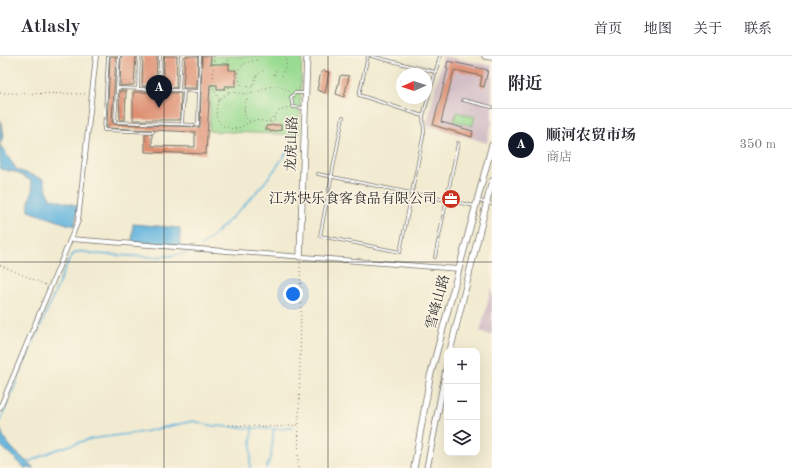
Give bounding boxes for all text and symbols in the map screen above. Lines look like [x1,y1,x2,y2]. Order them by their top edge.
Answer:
text: Atlasly [20,18,81,37]
text: 首页 [594,22,622,36]
text: 地图 [644,22,672,36]
text: 关于 [694,22,722,36]
text: 联系 [744,22,772,36]
north arrow [396,68,432,104]
pin: A [146,75,172,108]
text: 附近 [508,76,542,93]
street label: 龙虎山路 [283,116,300,172]
text: 顺河农贸市场 [546,129,636,144]
text: A [516,138,526,151]
text: 350 m [739,138,776,151]
text: 商店 [546,151,572,164]
office icon: 江苏快乐食客食品有限公司 [440,188,462,210]
place label: 江苏快乐食客食品有限公司 [269,191,437,206]
street label: 雪峰山路 [423,273,452,331]
your location [283,284,303,304]
map controls [444,348,480,456]
button: + [444,348,480,384]
button: − [444,384,480,420]
button: layers [444,420,480,456]

